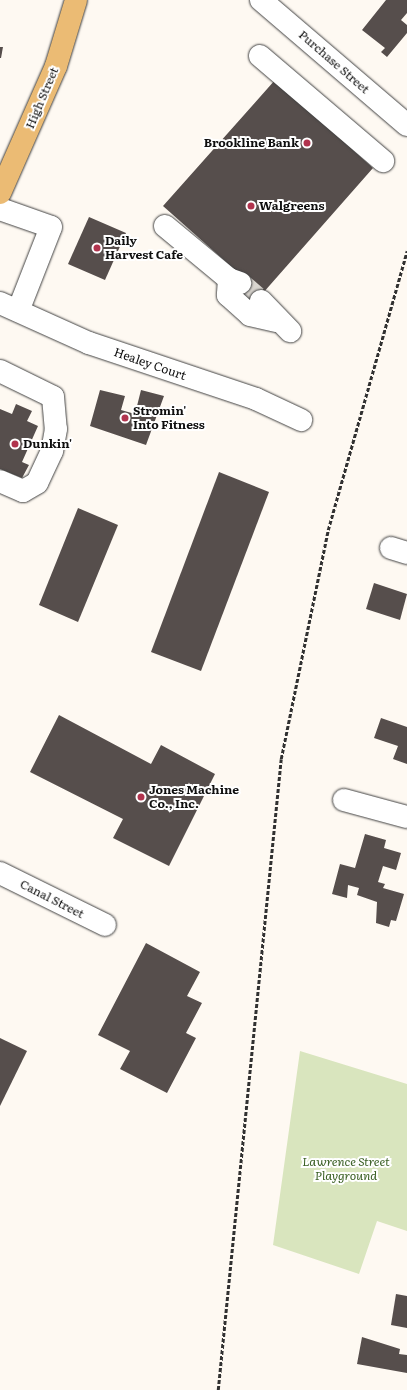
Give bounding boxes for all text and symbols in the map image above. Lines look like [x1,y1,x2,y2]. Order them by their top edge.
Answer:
street label: Purchase Street [296,27,372,97]
street label: High Street [23,65,61,131]
place label: Brookline Bank [204,136,299,150]
marker: Brookline Bank [302,138,312,148]
place label: Walgreens [259,199,324,213]
marker: Walgreens [246,201,256,211]
place label: Daily Harvest Cafe [105,234,183,262]
marker: Daily Harvest Cafe [92,243,102,253]
street label: Healey Court [112,345,188,383]
place label: Stromin' Into Fitness [133,404,205,432]
marker: Stromin' Into Fitness [120,413,130,423]
place label: Dunkin' [23,437,72,451]
marker: Dunkin' [10,439,20,449]
place label: Jones Machine Co., Inc. [149,783,239,811]
marker: Jones Machine Co., Inc. [136,792,146,802]
street label: Canal Street [18,877,86,921]
park label: Lawrence Street Playground [302,1155,390,1183]

